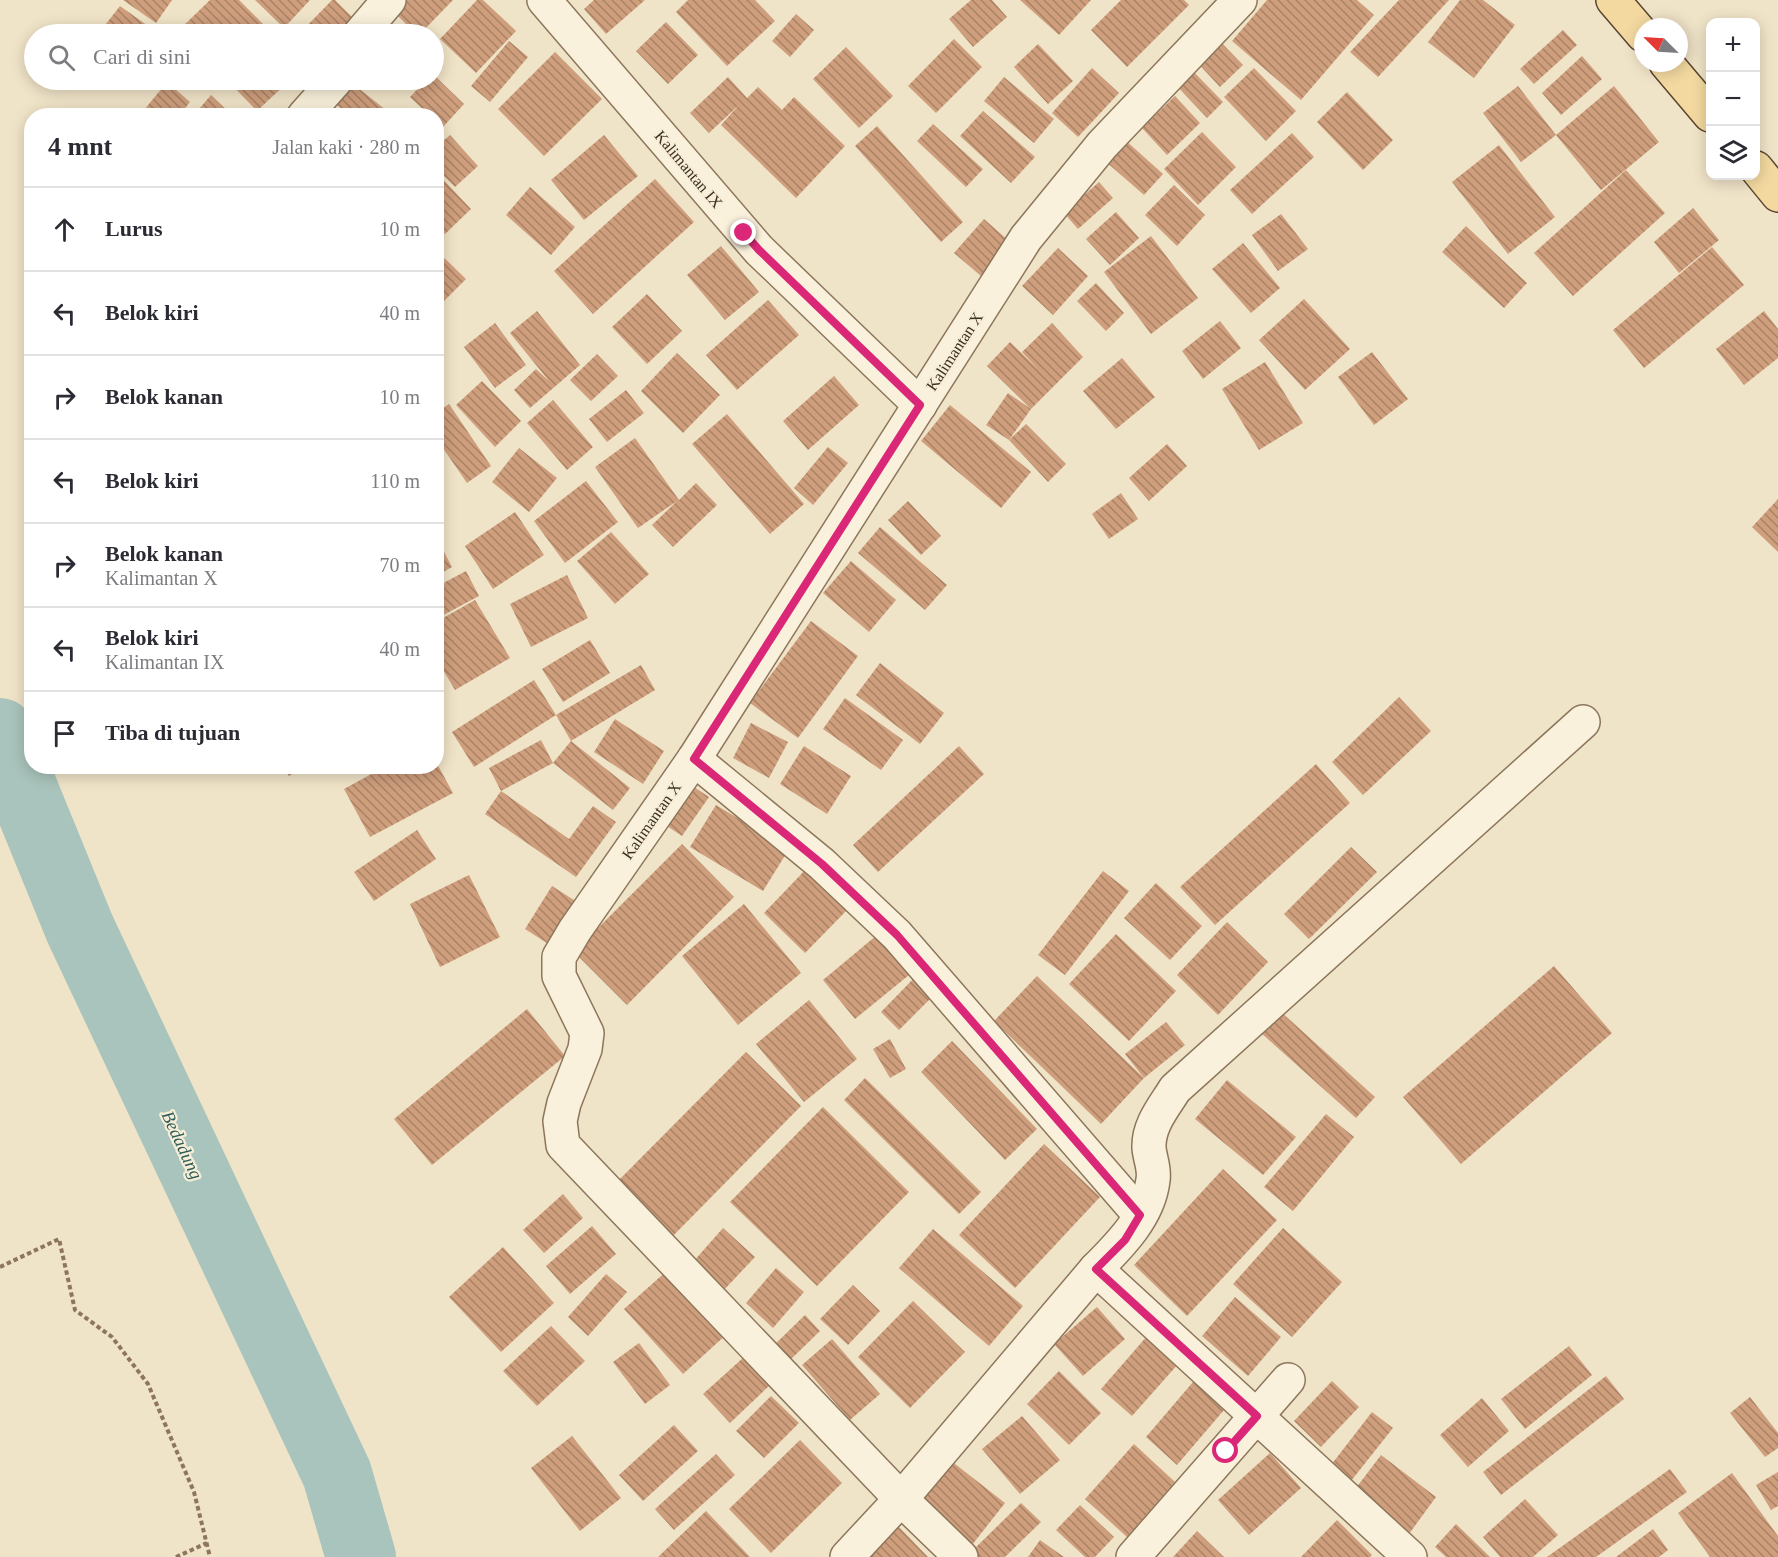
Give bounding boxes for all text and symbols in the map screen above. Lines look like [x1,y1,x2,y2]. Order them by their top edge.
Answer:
north arrow [1634,18,1688,72]
map controls [1706,18,1760,180]
button: + [1706,18,1760,72]
search box [24,24,444,90]
icon: search [45,41,78,74]
text: Cari di sini [93,44,191,69]
button: − [1706,72,1760,126]
button: layers [1706,126,1760,180]
street label: Kalimantan IX [651,127,726,212]
text: 4 mnt [48,132,112,161]
text: Jalan kaki · 280 m [272,136,420,158]
icon: ahead [48,213,81,246]
text: Lurus [105,216,162,241]
text: 10 m [379,218,420,240]
route end [730,219,756,245]
icon: left [48,297,81,330]
text: Belok kiri [105,300,199,325]
text: 40 m [379,302,420,324]
street label: Kalimantan X [923,308,986,394]
icon: right [48,381,81,414]
text: Belok kanan [105,384,223,409]
text: 10 m [379,386,420,408]
icon: left [48,465,81,498]
text: Belok kiri [105,468,199,493]
text: 110 m [370,470,420,492]
text: Belok kanan [105,541,223,566]
icon: right [48,549,81,582]
text: 70 m [379,554,420,576]
text: Kalimantan X [105,567,218,589]
text: Belok kiri [105,625,199,650]
icon: left [48,633,81,666]
text: 40 m [379,638,420,660]
text: Kalimantan IX [105,651,224,673]
icon: arrive [48,717,81,750]
text: Tiba di tujuan [105,720,240,745]
street label: Kalimantan X [619,778,684,862]
water label: Bedadung [158,1108,206,1182]
route start [1212,1437,1238,1463]

